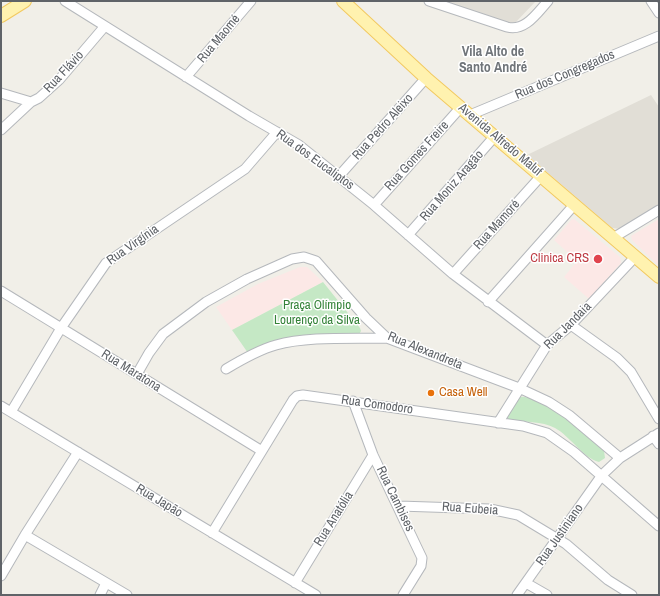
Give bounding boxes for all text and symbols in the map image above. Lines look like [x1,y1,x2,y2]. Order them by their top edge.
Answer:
street label: Rua Maomé [194,12,244,66]
district label: Vila Alto de Santo André [459,44,527,76]
street label: Rua dos Congregados [513,47,617,103]
street label: Rua Flávio [41,48,87,96]
street label: Rua Pedro Aleixo [349,91,417,163]
street label: Avenida Alfredo Maluf [455,100,545,180]
street label: Rua Gomes Freire [382,118,452,194]
street label: Rua dos Eucaliptos [273,127,357,193]
street label: Rua Moniz Aragão [417,147,487,225]
street label: Rua Mamoré [471,197,523,253]
street label: Rua Virgínia [104,221,162,269]
place label: Clinica CRS [530,251,589,267]
marker: Clinica CRS [592,253,604,265]
park label: Praça Olímpio Lourenço da Silva [274,298,360,329]
street label: Rua Jandaia [541,299,595,353]
street label: Rua Alexandreta [385,329,465,373]
street label: Rua Maratona [98,346,164,396]
place label: Casa Well [439,385,487,401]
marker: Casa Well [426,388,436,398]
street label: Rua Comodoro [340,392,414,418]
street label: Rua Cambises [373,464,417,534]
street label: Rua Japão [133,481,185,521]
street label: Rua Anatólia [311,489,357,549]
street label: Rua Eubeia [441,499,499,519]
street label: Rua Justiniano [533,501,587,569]

